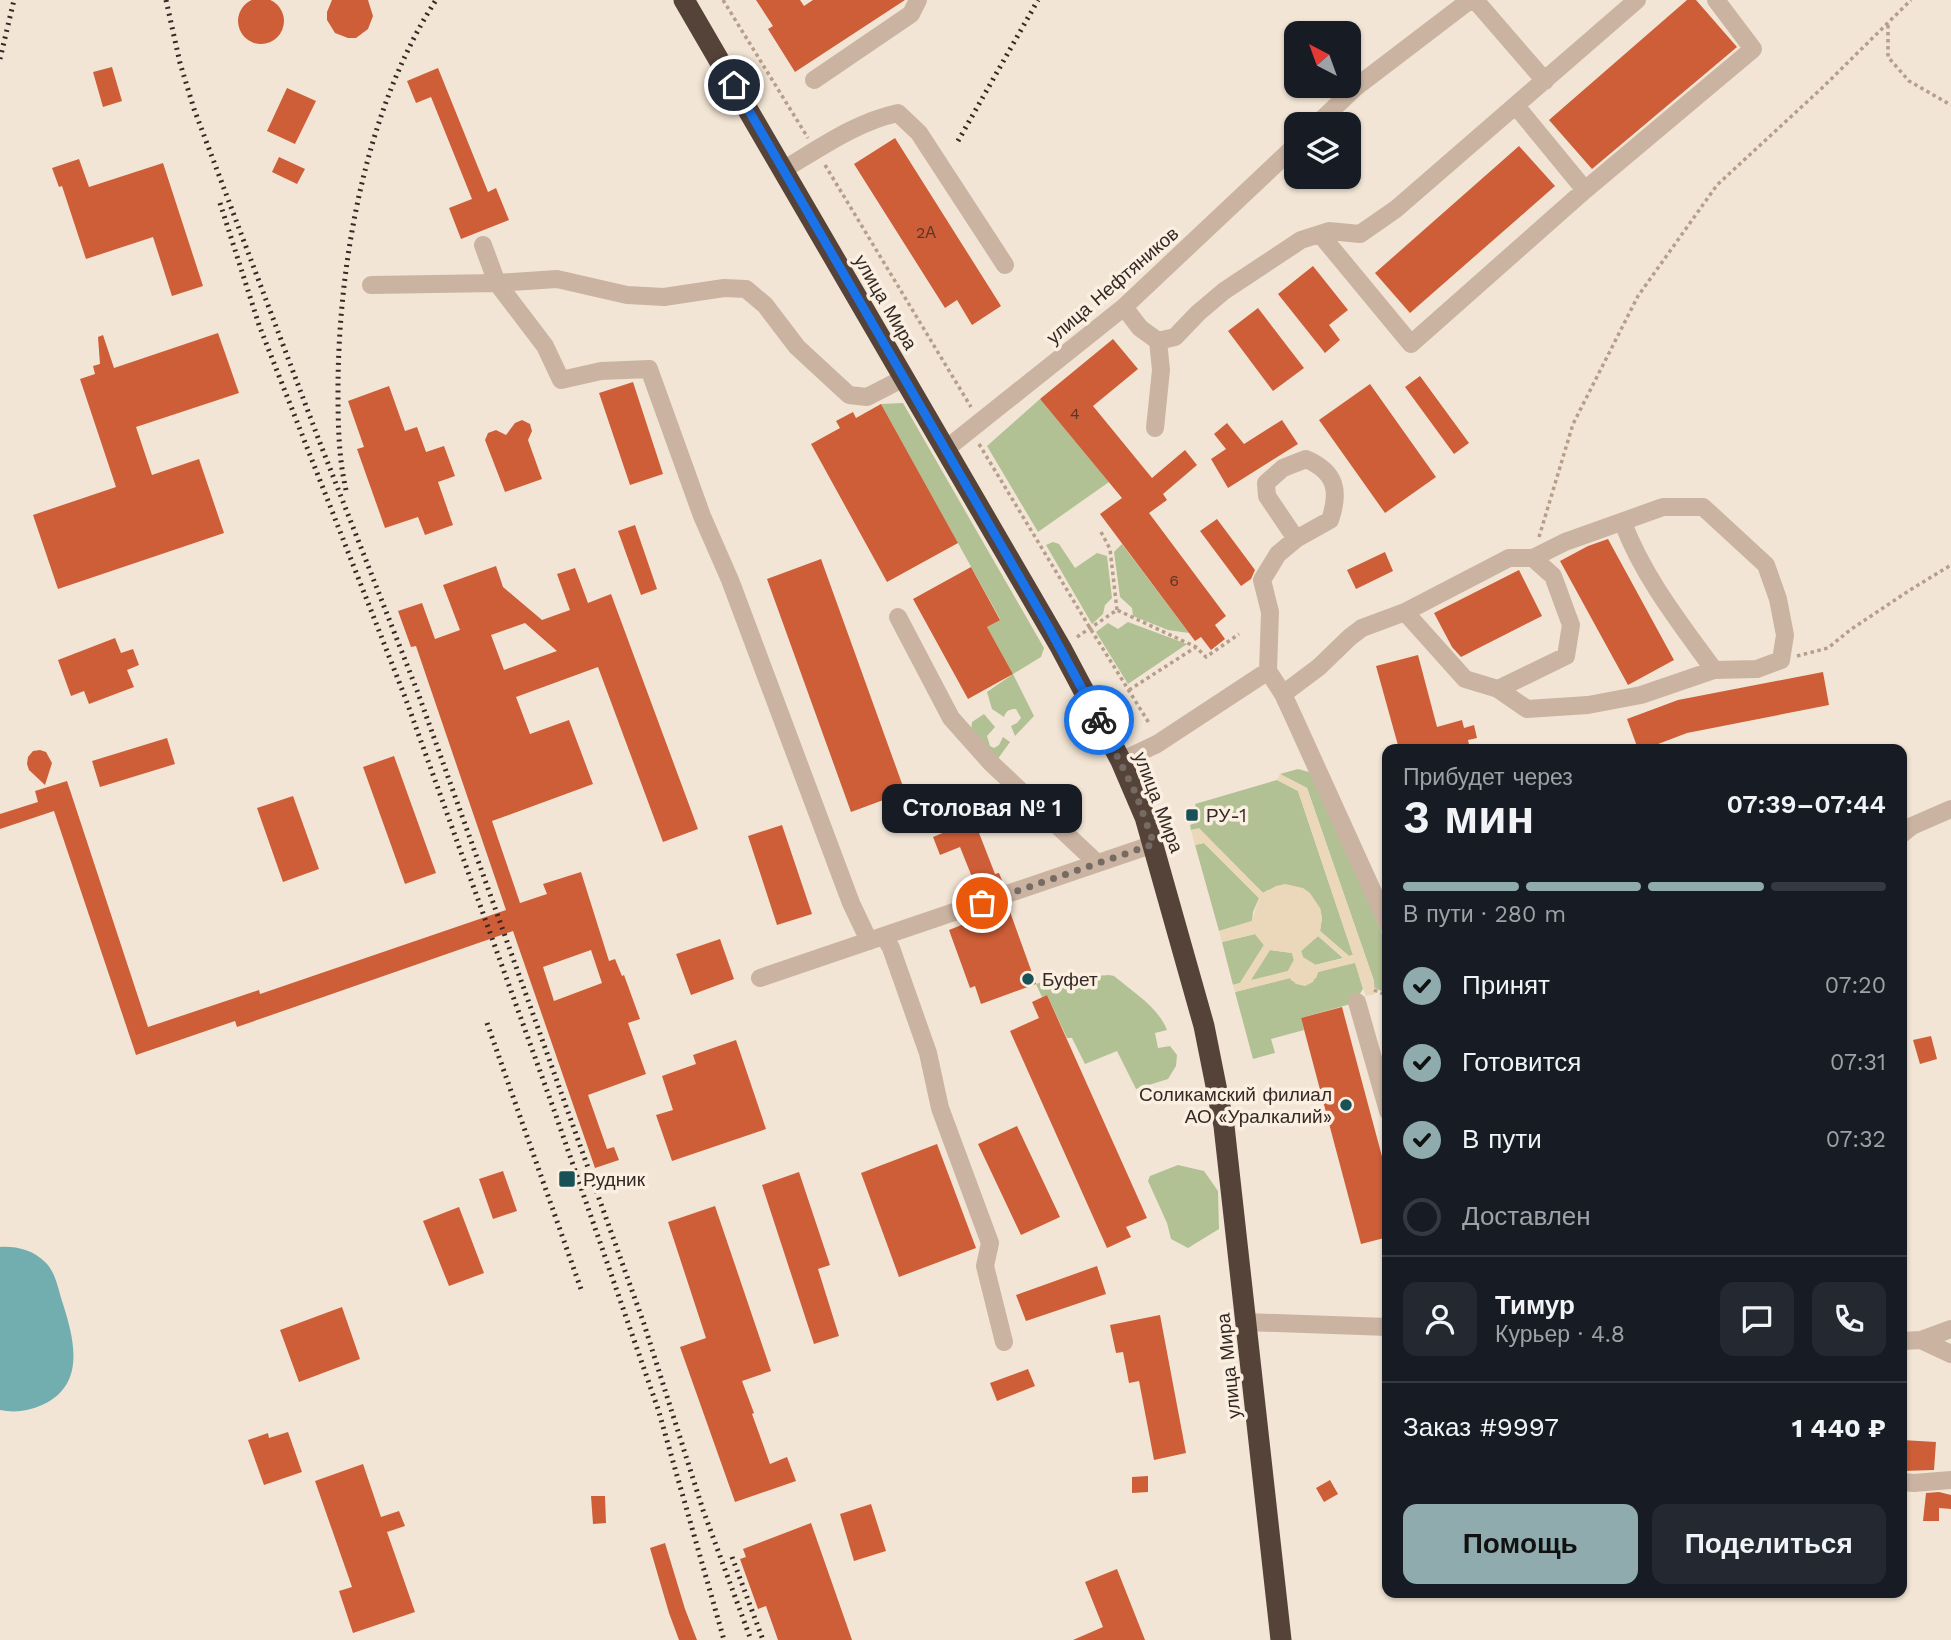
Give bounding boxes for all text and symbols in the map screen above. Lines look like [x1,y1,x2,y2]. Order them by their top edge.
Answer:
north arrow [1284,21,1362,98]
map controls [1284,21,1361,189]
pin [704,55,764,115]
icon: home [715,66,753,104]
button: layers [1284,112,1361,189]
street label: улица Нефтяников [1042,222,1183,349]
house number: 2А [916,223,936,242]
street label: улица Мира [849,250,922,354]
house number: 4 [1070,404,1080,423]
house number: 6 [1169,571,1179,590]
courier [1064,685,1134,755]
icon: bike [1080,701,1118,739]
street label: улица Мира [1129,748,1188,856]
text: Прибудет через [1403,764,1573,791]
callout: Столовая № 1 [882,784,1082,833]
text: 07:39–07:44 [1726,789,1886,819]
text: 3 мин [1403,790,1534,844]
text: Столовая № 1 [903,795,1062,822]
place label: РУ-1 [1206,804,1247,827]
marker: РУ-1 [1184,807,1200,823]
pin [952,873,1012,933]
icon: bag [963,884,1001,922]
text: В пути · 280 m [1403,901,1566,928]
icon: check [1403,967,1441,1005]
place label: Буфет [1042,968,1098,991]
text: Принят [1462,970,1550,1000]
marker: Буфет [1020,971,1036,987]
text: 07:20 [1825,972,1886,999]
icon: check [1403,1044,1441,1082]
text: Готовится [1462,1047,1581,1077]
text: 07:31 [1830,1049,1886,1076]
place label: Соликамский филиал АО «Уралкалий» [1139,1083,1332,1128]
marker: Соликамский филиал АО «Уралкалий» [1338,1097,1354,1113]
icon: check [1403,1121,1441,1159]
text: В пути [1462,1124,1542,1154]
text: 07:32 [1826,1126,1886,1153]
place label: Рудник [583,1168,646,1191]
marker: Рудник [557,1169,577,1189]
text: Доставлен [1462,1201,1591,1231]
button: person [1403,1282,1477,1356]
button: chat [1720,1282,1794,1356]
button: phone [1812,1282,1886,1356]
text: Тимур [1495,1290,1575,1320]
street label: улица Мира [1211,1311,1245,1420]
text: Курьер · 4.8 [1495,1321,1625,1348]
text: Заказ #9997 [1403,1412,1559,1442]
text: 1 440 ₽ [1792,1413,1886,1443]
button: Помощь [1403,1504,1638,1584]
button: Поделиться [1652,1504,1886,1584]

